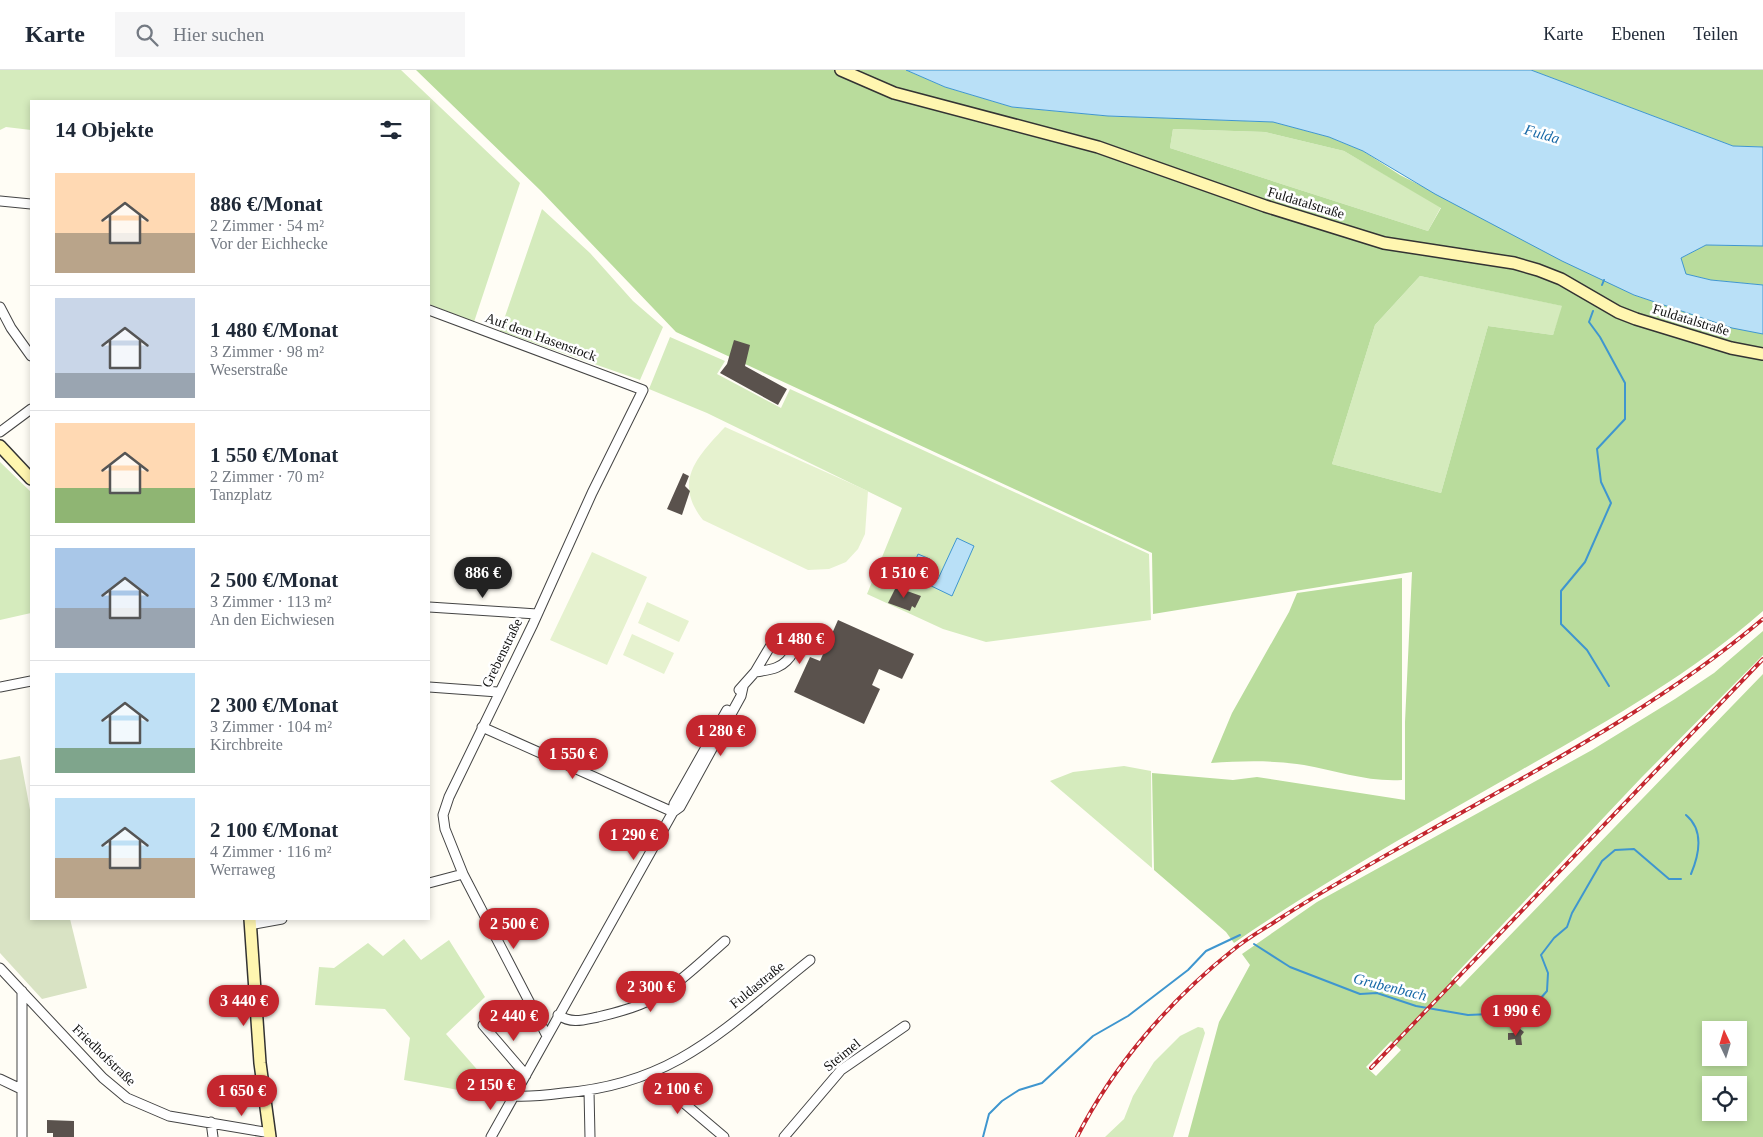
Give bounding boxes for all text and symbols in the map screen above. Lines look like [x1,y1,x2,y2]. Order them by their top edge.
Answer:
search box [115,12,465,57]
text: Karte [25,21,85,47]
icon: search [133,21,161,49]
text: Hier suchen [173,24,264,45]
text: Karte [1543,24,1583,44]
text: Ebenen [1611,24,1665,44]
text: Teilen [1693,24,1738,44]
icon: filters [377,116,405,144]
text: 14 Objekte [55,118,154,142]
water label: Fulda [1522,121,1561,147]
street label: Fuldatalstraße [1266,184,1346,222]
text: 886 €/Monat [210,192,323,216]
icon: home [95,193,155,253]
text: 2 Zimmer · 54 m² [210,217,324,234]
text: Vor der Eichhecke [210,235,328,252]
street label: Fuldatalstraße [1651,301,1731,339]
street label: Auf dem Hasenstock [483,310,599,364]
icon: home [95,318,155,378]
text: 1 480 €/Monat [210,318,338,342]
text: 3 Zimmer · 98 m² [210,343,324,360]
text: Weserstraße [210,361,288,378]
icon: home [95,443,155,503]
text: 1 550 €/Monat [210,443,338,467]
text: 2 Zimmer · 70 m² [210,468,324,485]
text: Tanzplatz [210,486,272,503]
pin: 886 € [448,556,518,599]
pin: 1 510 € [858,556,950,599]
text: 886 € [465,564,501,581]
text: 1 510 € [880,564,928,581]
icon: home [95,568,155,628]
text: 2 500 €/Monat [210,568,338,592]
text: 3 Zimmer · 113 m² [210,593,332,610]
text: An den Eichwiesen [210,611,334,628]
street label: Grebenstraße [479,616,525,690]
pin: 1 480 € [754,622,846,665]
text: 1 480 € [776,630,824,647]
icon: home [95,693,155,753]
text: 2 300 €/Monat [210,693,338,717]
pin: 1 280 € [675,714,767,757]
text: 3 Zimmer · 104 m² [210,718,332,735]
text: 1 280 € [697,722,745,739]
text: Kirchbreite [210,736,283,753]
pin: 1 550 € [527,738,619,780]
text: 1 550 € [549,745,597,762]
icon: home [95,818,155,878]
text: 2 100 €/Monat [210,818,338,842]
pin: 1 290 € [588,818,680,861]
text: 1 290 € [610,826,658,843]
text: 4 Zimmer · 116 m² [210,843,332,860]
text: Werraweg [210,861,275,878]
pin: 2 500 € [468,908,560,950]
text: 2 500 € [490,915,538,932]
street label: Fuldastraße [727,959,787,1011]
pin: 2 300 € [605,970,697,1013]
water label: Grubenbach [1352,970,1428,1004]
text: 2 300 € [627,978,675,995]
pin: 3 440 € [198,984,290,1027]
text: 3 440 € [220,992,268,1009]
pin: 1 990 € [1470,994,1562,1037]
pin: 2 440 € [468,1000,560,1042]
text: 1 990 € [1492,1002,1540,1019]
text: 2 440 € [490,1007,538,1024]
street label: Friedhofstraße [69,1021,139,1089]
north arrow [1702,1021,1748,1066]
map controls [1702,1021,1747,1121]
street label: Steimel [821,1036,863,1074]
pin: 2 150 € [445,1068,537,1111]
pin: 2 100 € [632,1072,724,1115]
pin: 1 650 € [196,1074,288,1117]
text: 2 150 € [467,1076,515,1093]
button: locate [1702,1076,1747,1121]
text: 2 100 € [654,1080,702,1097]
text: 1 650 € [218,1082,266,1099]

